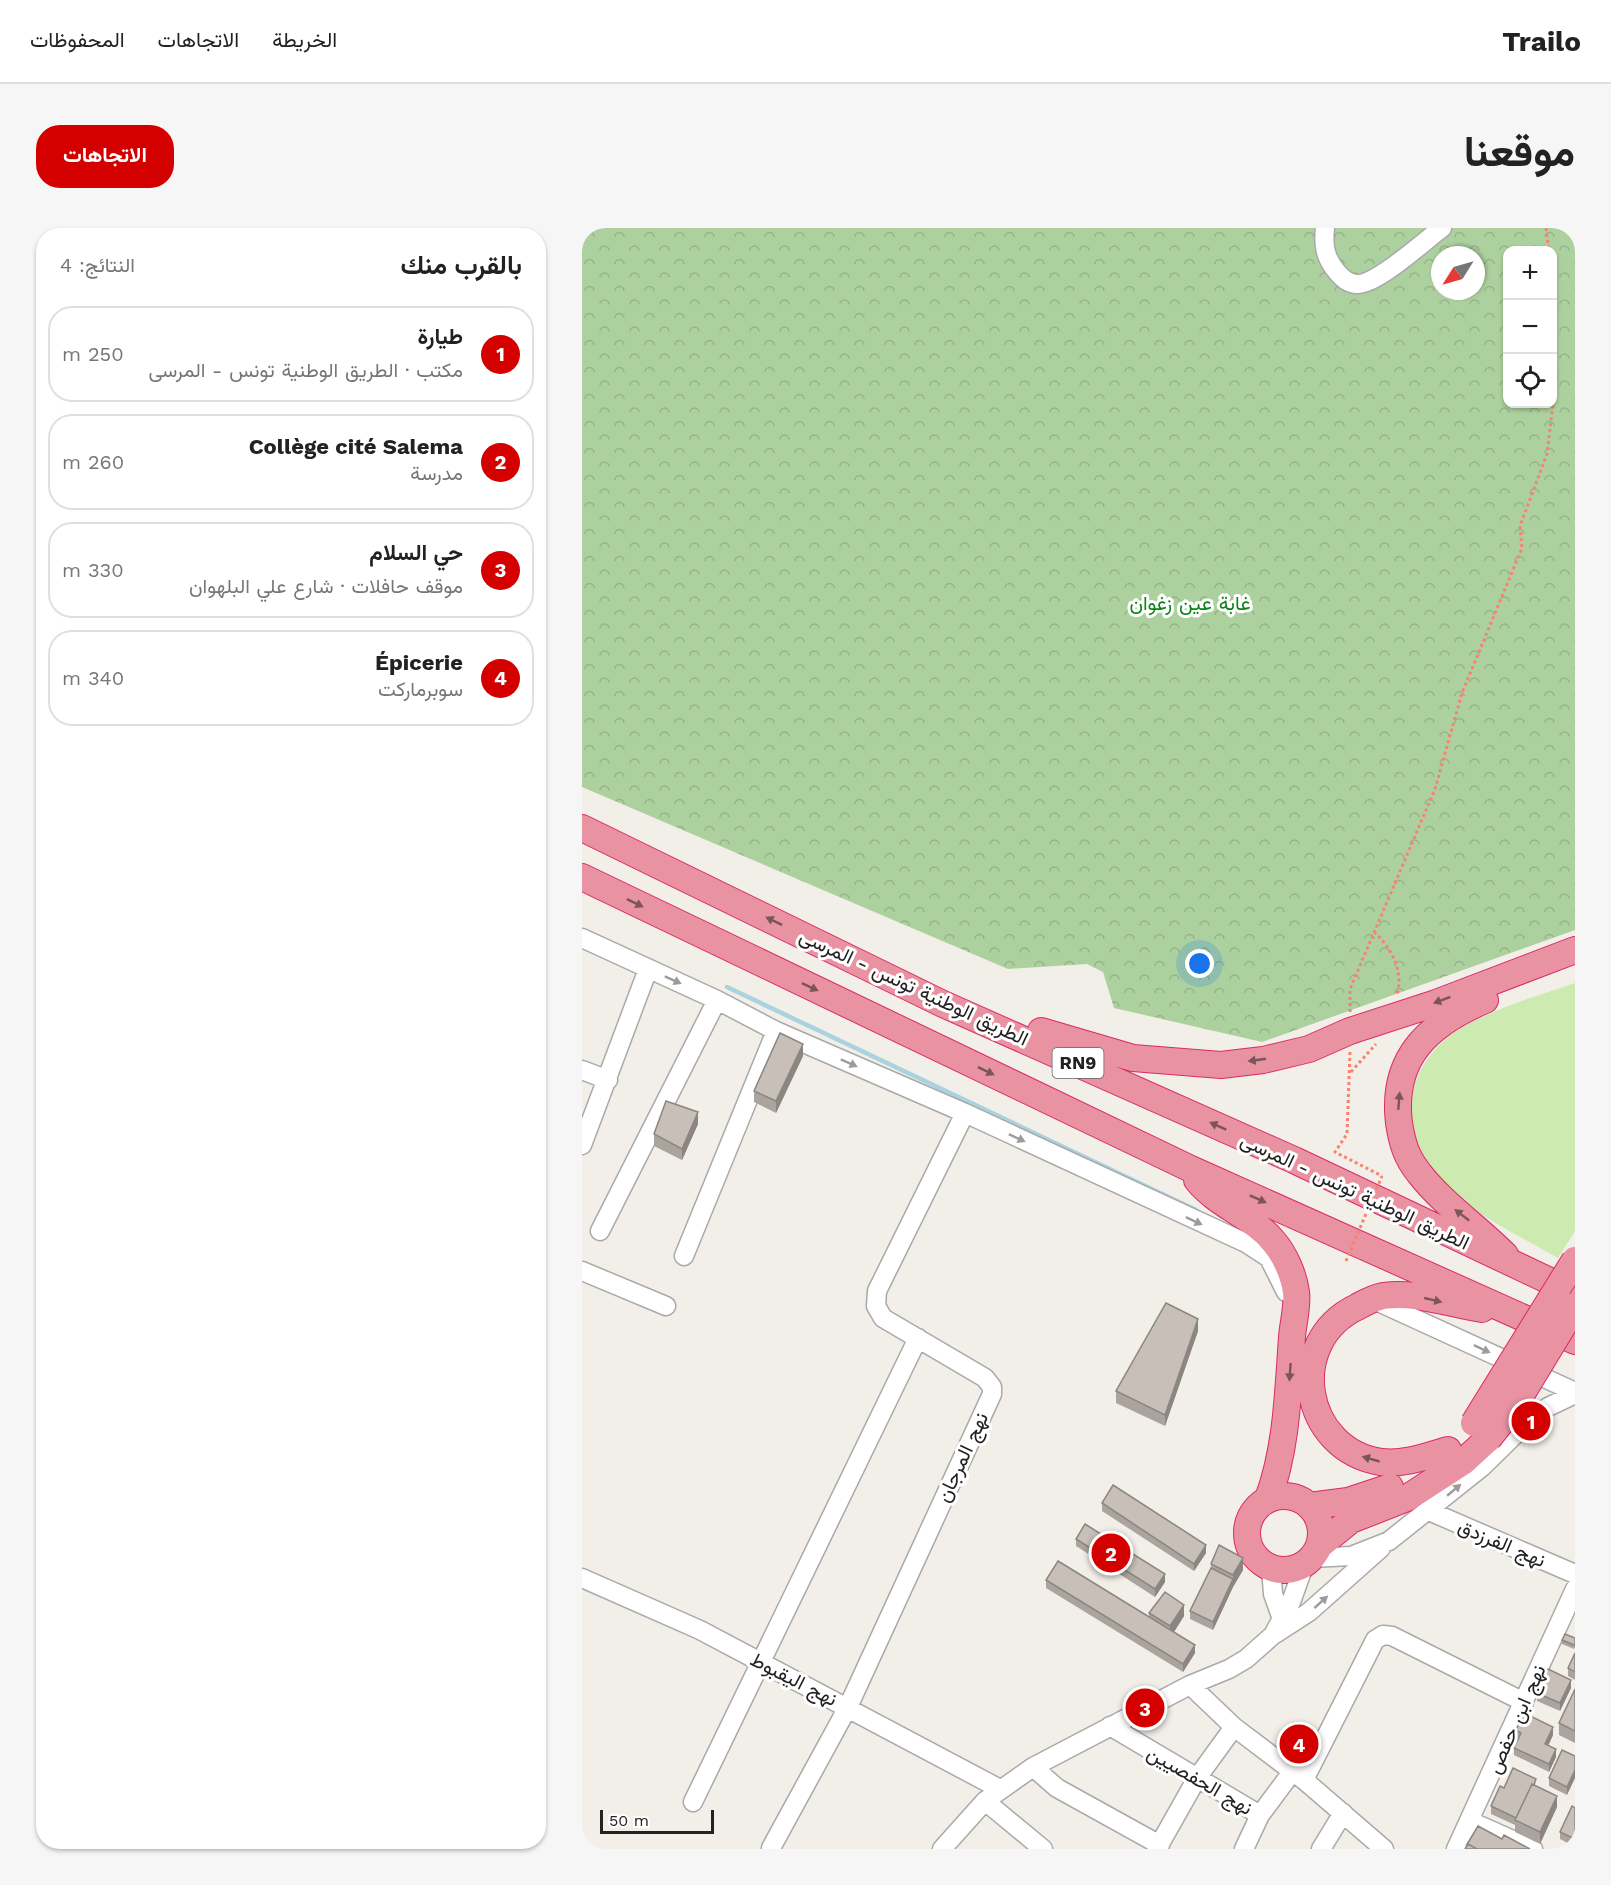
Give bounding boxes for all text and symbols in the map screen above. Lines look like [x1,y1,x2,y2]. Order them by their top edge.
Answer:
text: Trailo [1502,25,1581,58]
text: المحفوظات [30,27,125,52]
text: الاتجاهات [158,27,239,52]
text: الخريطة [272,27,337,52]
button: الاتجاهات [36,125,174,188]
text: موقعنا [1464,127,1575,176]
north arrow [1431,246,1485,300]
map controls [1503,246,1557,408]
button: + [1503,246,1557,300]
text: بالقرب منك [400,250,522,280]
text: النتائج: 4 [60,253,135,277]
button: − [1503,300,1557,354]
text: طيارة [417,324,463,349]
text: 250 m [62,342,124,366]
text: 1 [496,342,505,366]
button: locate [1503,354,1557,408]
text: مكتب · الطريق الوطنية تونس - المرسى [149,358,463,382]
text: Collège cité Salema [249,434,463,459]
text: 260 m [62,450,124,474]
text: 2 [495,450,506,474]
text: مدرسة [410,461,463,485]
text: حي السلام [369,540,463,565]
text: 330 m [62,558,124,582]
text: 3 [495,558,506,582]
text: موقف حافلات · شارع علي البلهوان [189,574,463,598]
park label: غابة عين زغوان [1129,591,1251,616]
text: Épicerie [375,650,463,675]
text: 340 m [62,666,124,690]
text: 4 [494,666,507,690]
text: سوبرماركت [378,677,463,701]
one-way arrow [626,898,643,907]
one-way arrow [765,917,782,926]
street label: الطريق الوطنية تونس - المرسى [795,923,1032,1052]
your location [1185,949,1214,978]
one-way arrow [664,976,681,985]
one-way arrow [802,983,819,992]
one-way arrow [1433,996,1451,1006]
road number: RN9 [1052,1048,1104,1078]
one-way arrow [1247,1056,1266,1065]
one-way arrow [841,1058,859,1068]
one-way arrow [978,1067,995,1076]
one-way arrow [1394,1092,1403,1111]
one-way arrow [1208,1121,1226,1131]
street label: الطريق الوطنية تونس - المرسى [1236,1127,1473,1256]
one-way arrow [1009,1134,1026,1143]
one-way arrow [1249,1194,1267,1204]
one-way arrow [1454,1208,1470,1221]
one-way arrow [1185,1216,1203,1226]
one-way arrow [1424,1296,1443,1306]
one-way arrow [1473,1345,1491,1355]
one-way arrow [1285,1362,1294,1381]
pin: 1 [1512,1398,1550,1444]
street label: نهج المرجان [931,1408,995,1507]
one-way arrow [1362,1454,1380,1463]
one-way arrow [1446,1484,1461,1497]
street label: نهج الفرزدق [1454,1514,1549,1574]
pin: 2 [1092,1530,1130,1576]
one-way arrow [1313,1596,1328,1609]
street label: نهج اليقبوط [746,1647,842,1713]
street label: نهج ابن حفص [1481,1661,1553,1778]
pin: 3 [1126,1686,1164,1730]
pin: 4 [1280,1722,1318,1766]
street label: نهج الحفصيين [1142,1740,1257,1822]
scale bar [600,1807,714,1834]
text: 50 m [609,1811,649,1830]

